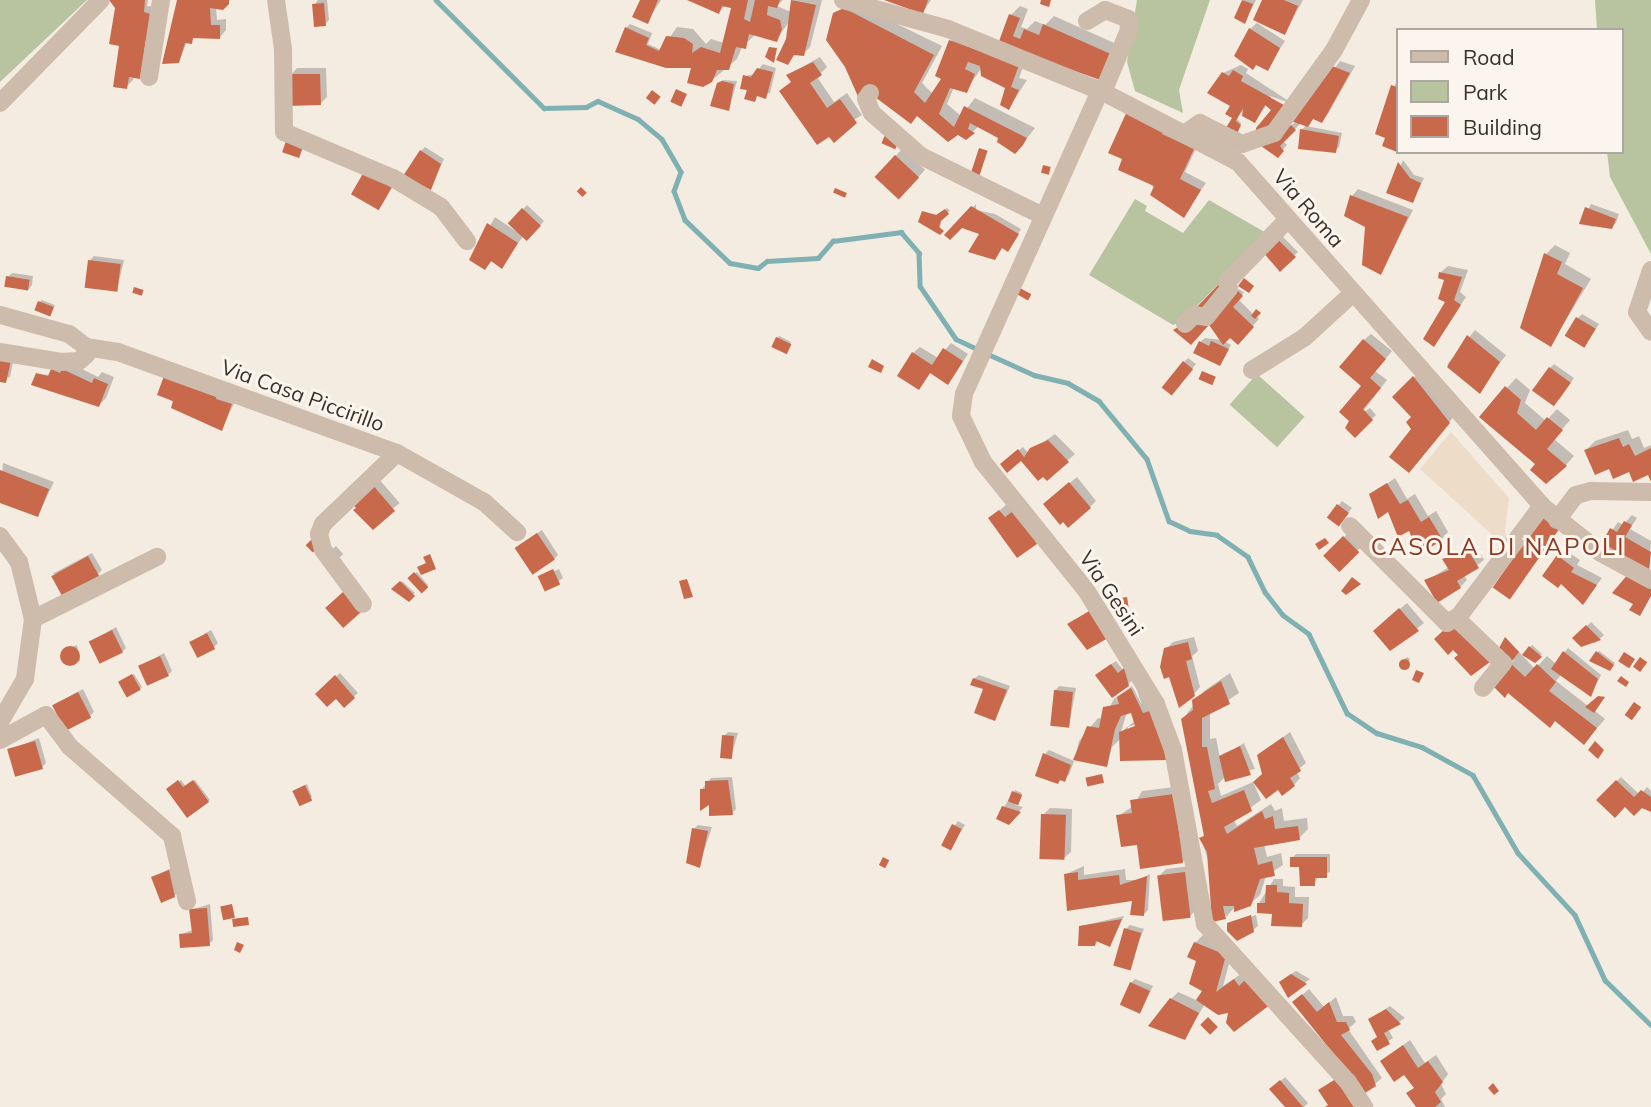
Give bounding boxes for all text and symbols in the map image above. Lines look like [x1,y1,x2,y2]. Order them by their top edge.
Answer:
legend [1396,28,1623,154]
text: Road [1463,44,1514,70]
text: Park [1463,79,1507,105]
text: Building [1463,114,1542,140]
street label: Via Roma [1268,164,1350,252]
street label: Via Casa Piccirillo [218,354,388,436]
district label: CASOLA DI NAPOLI [1373,533,1623,561]
street label: Via Gesini [1074,546,1150,640]

